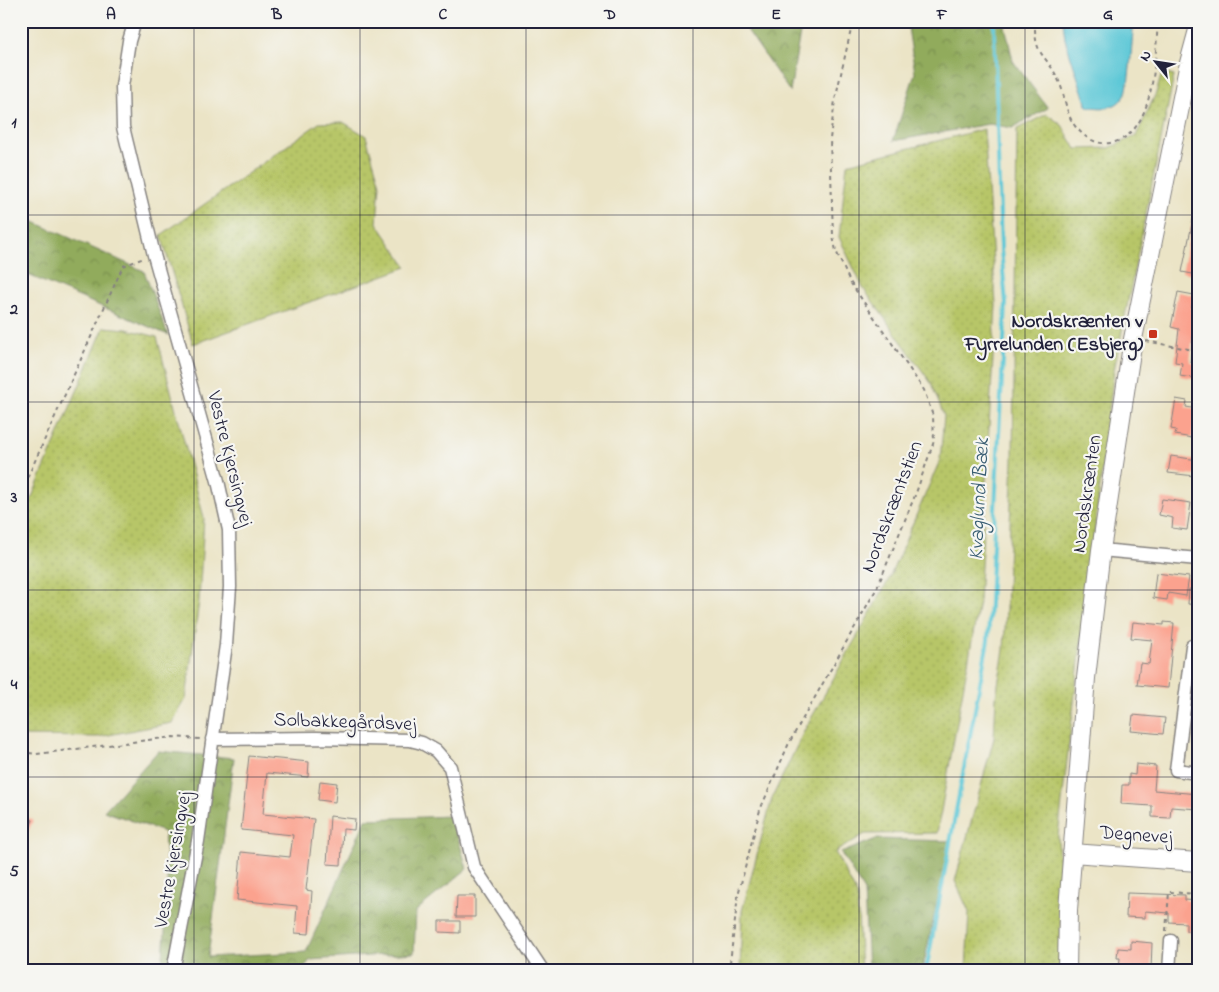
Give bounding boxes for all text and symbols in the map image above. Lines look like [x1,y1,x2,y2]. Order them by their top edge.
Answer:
text: A [106,3,116,27]
text: B [271,3,283,27]
text: C [439,3,448,27]
text: D [603,3,616,27]
text: E [771,3,781,27]
text: F [936,3,948,27]
text: G [1103,3,1113,27]
north arrow [1132,38,1182,88]
text: N [1135,47,1157,66]
text: 1 [11,111,17,135]
text: 2 [9,298,18,322]
place label: Nordskrænten v Fyrrelunden (Esbjerg) [964,308,1144,361]
marker: Nordskrænten v Fyrrelunden (Esbjerg) [1147,328,1159,340]
street label: Vestre Kjersingvej [197,387,260,531]
street label: Nordskrænten [1065,433,1111,555]
water label: Kvaglund Bæk [962,436,999,561]
street label: Nordskræntstien [855,437,932,577]
text: 3 [10,486,18,510]
text: 4 [10,673,18,697]
street label: Solbakkegårdsvej [273,706,418,741]
street label: Vestre Kjersingvej [148,788,201,932]
street label: Degnevej [1098,819,1174,854]
text: 5 [9,860,19,884]

